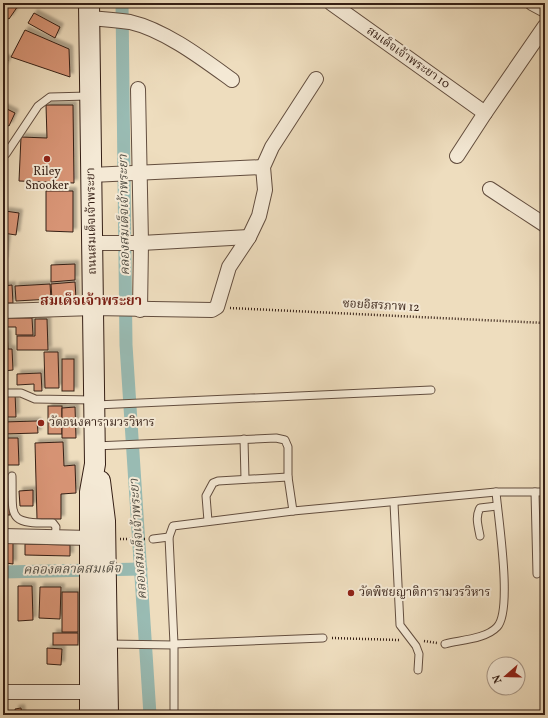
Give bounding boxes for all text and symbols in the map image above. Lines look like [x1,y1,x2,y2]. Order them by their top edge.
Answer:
street label: สมเด็จเจ้าพระยา 10 [363,22,453,93]
marker: Riley Snooker [42,154,52,164]
water label: คลองสมเด็จเจ้าพระยา [115,154,135,276]
place label: Riley Snooker [25,164,69,194]
street label: ถนนสมเด็จเจ้าพระยา [82,167,101,275]
district label: สมเด็จเจ้าพระยา [40,292,142,311]
street label: ซอยอิสรภาพ 12 [342,296,420,316]
place label: วัดอนงคารามวรวิหาร [49,415,155,431]
marker: วัดอนงคารามวรวิหาร [36,418,46,428]
water label: คลองสมเด็จเจ้าพระยา [126,477,152,600]
water label: คลองตลาดสมเด็จ [23,560,121,580]
place label: วัดพิชยญาติการามวรวิหาร [359,585,490,601]
marker: วัดพิชยญาติการามวรวิหาร [346,588,356,598]
north arrow [486,656,526,696]
text: N [490,673,506,685]

